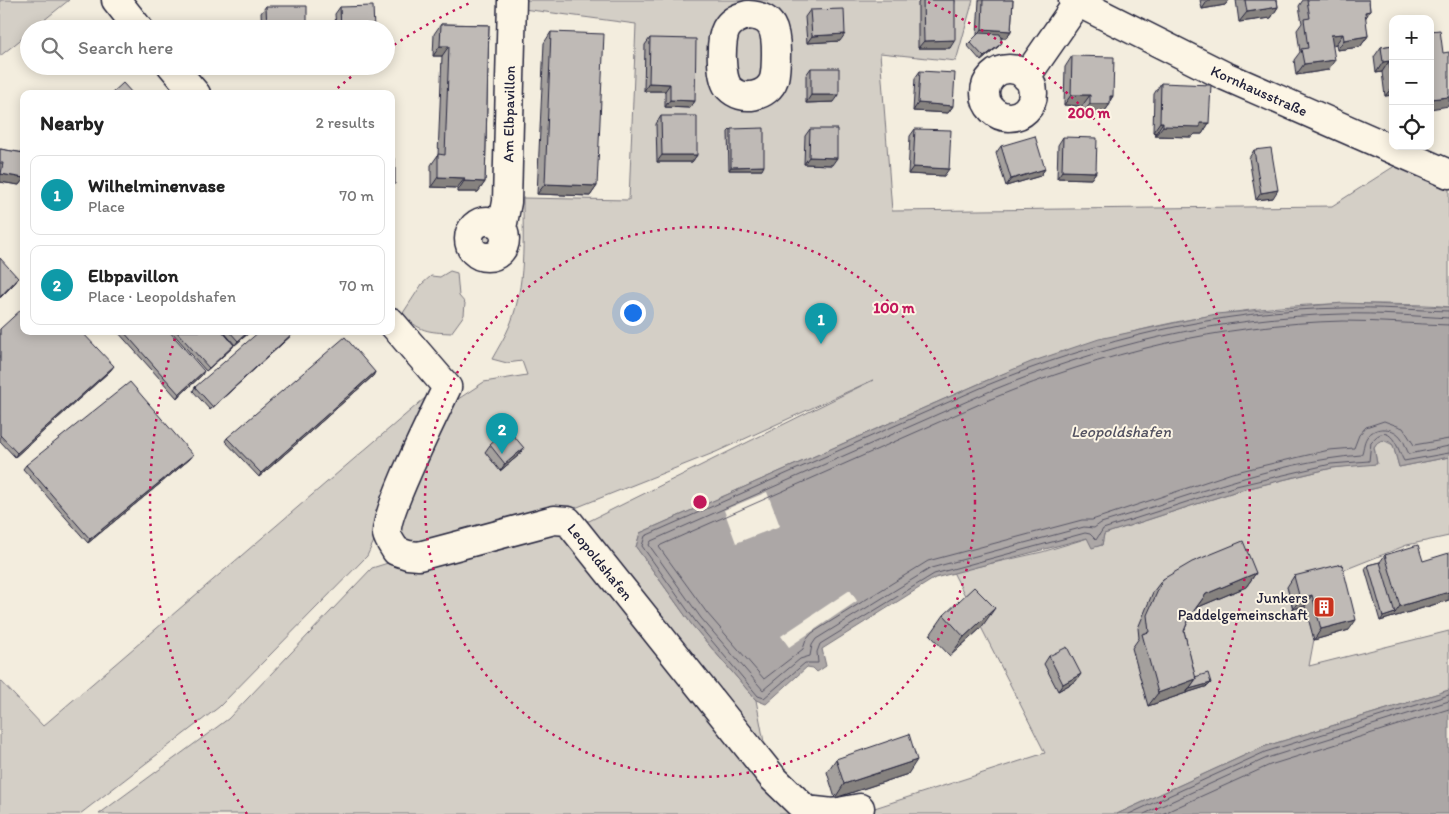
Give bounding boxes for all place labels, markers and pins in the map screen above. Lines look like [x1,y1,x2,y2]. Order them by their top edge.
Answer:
pin: 1 [805,303,837,344]
pin: 2 [486,413,518,454]
centre of rings [691,493,709,511]
place label: Junkers Paddelgemeinschaft [1178,589,1308,624]
building icon: Junkers Paddelgemeinschaft [1312,595,1336,619]

